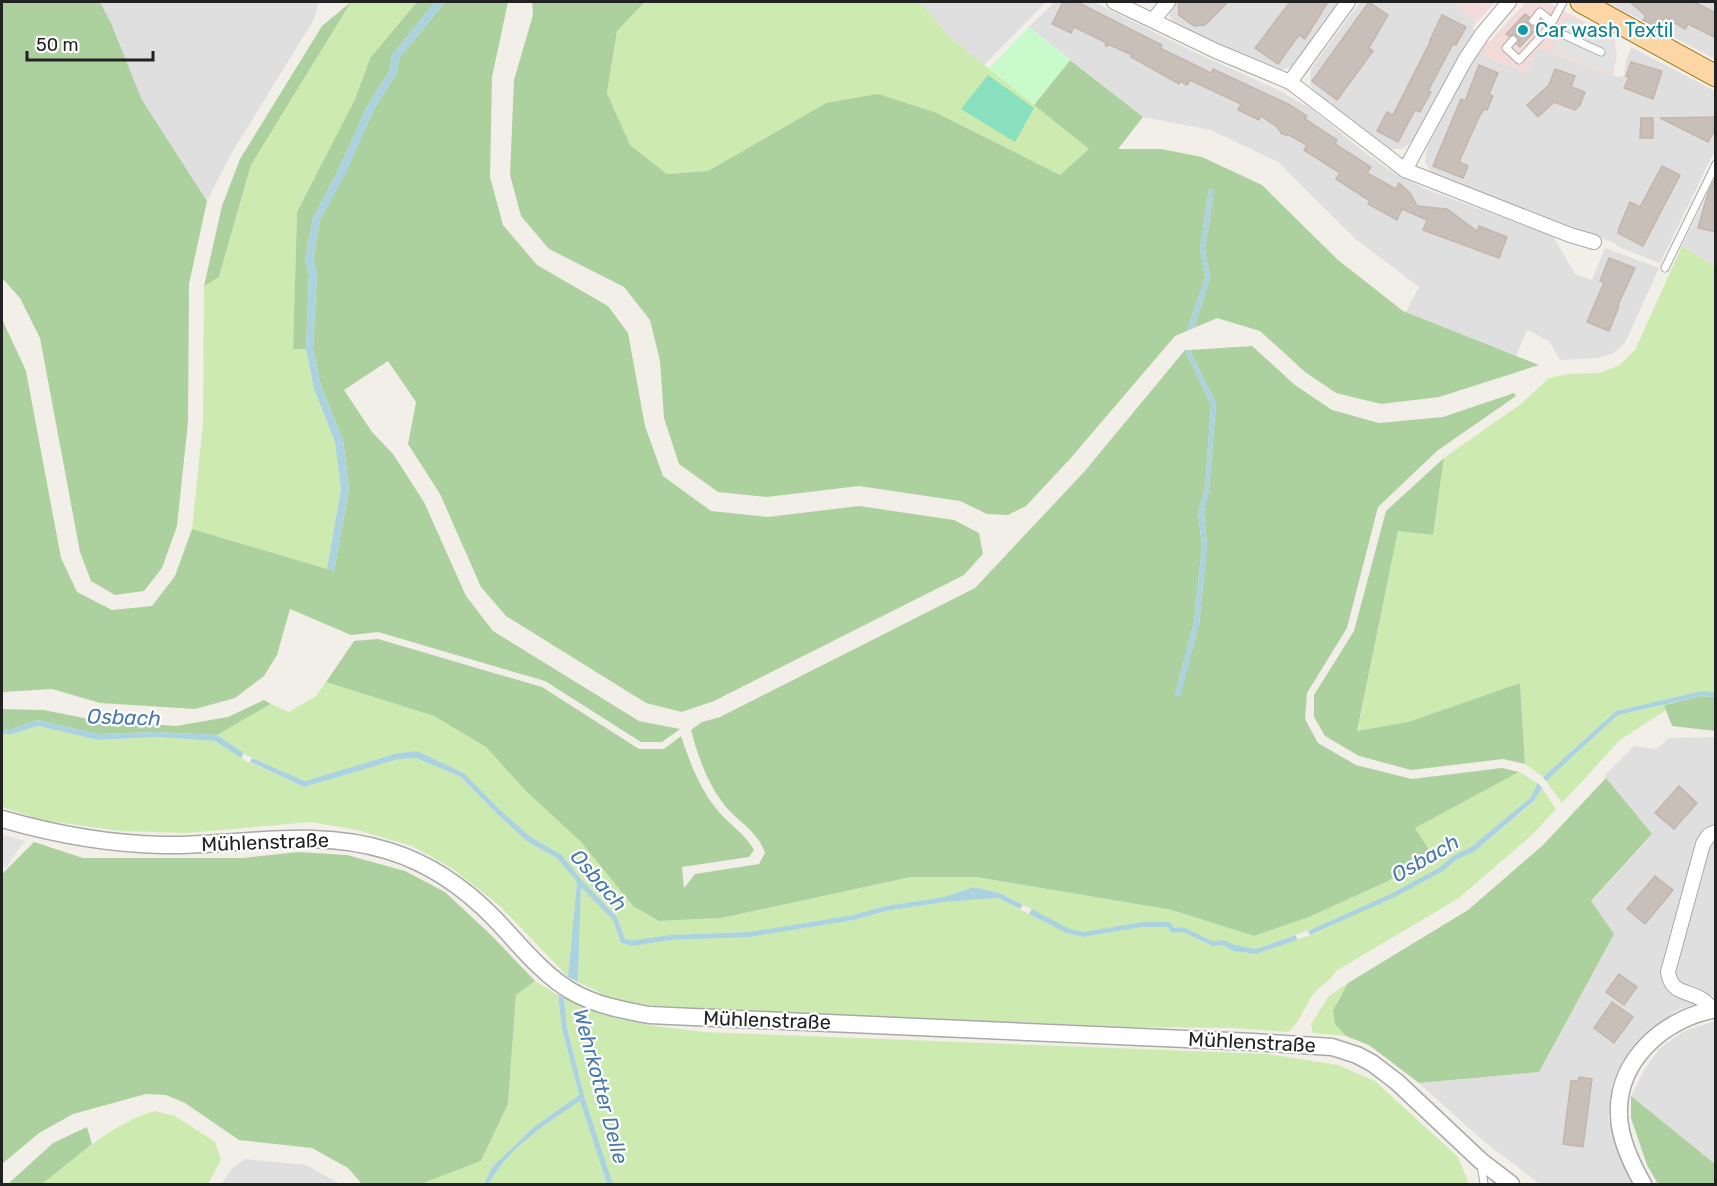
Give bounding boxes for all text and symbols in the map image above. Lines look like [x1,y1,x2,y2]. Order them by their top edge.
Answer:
place label: Car wash Textil [1535,18,1673,42]
marker: Car wash Textil [1516,23,1530,37]
scale bar [27,24,153,62]
text: 50 m [36,34,79,56]
water label: Osbach [87,703,161,731]
street label: Mühlenstraße [201,828,329,856]
water label: Osbach [1387,829,1463,887]
water label: Osbach [565,844,633,916]
water label: Wehrkotter Delle [568,1006,634,1167]
street label: Mühlenstraße [703,1006,831,1034]
street label: Mühlenstraße [1188,1027,1316,1057]

